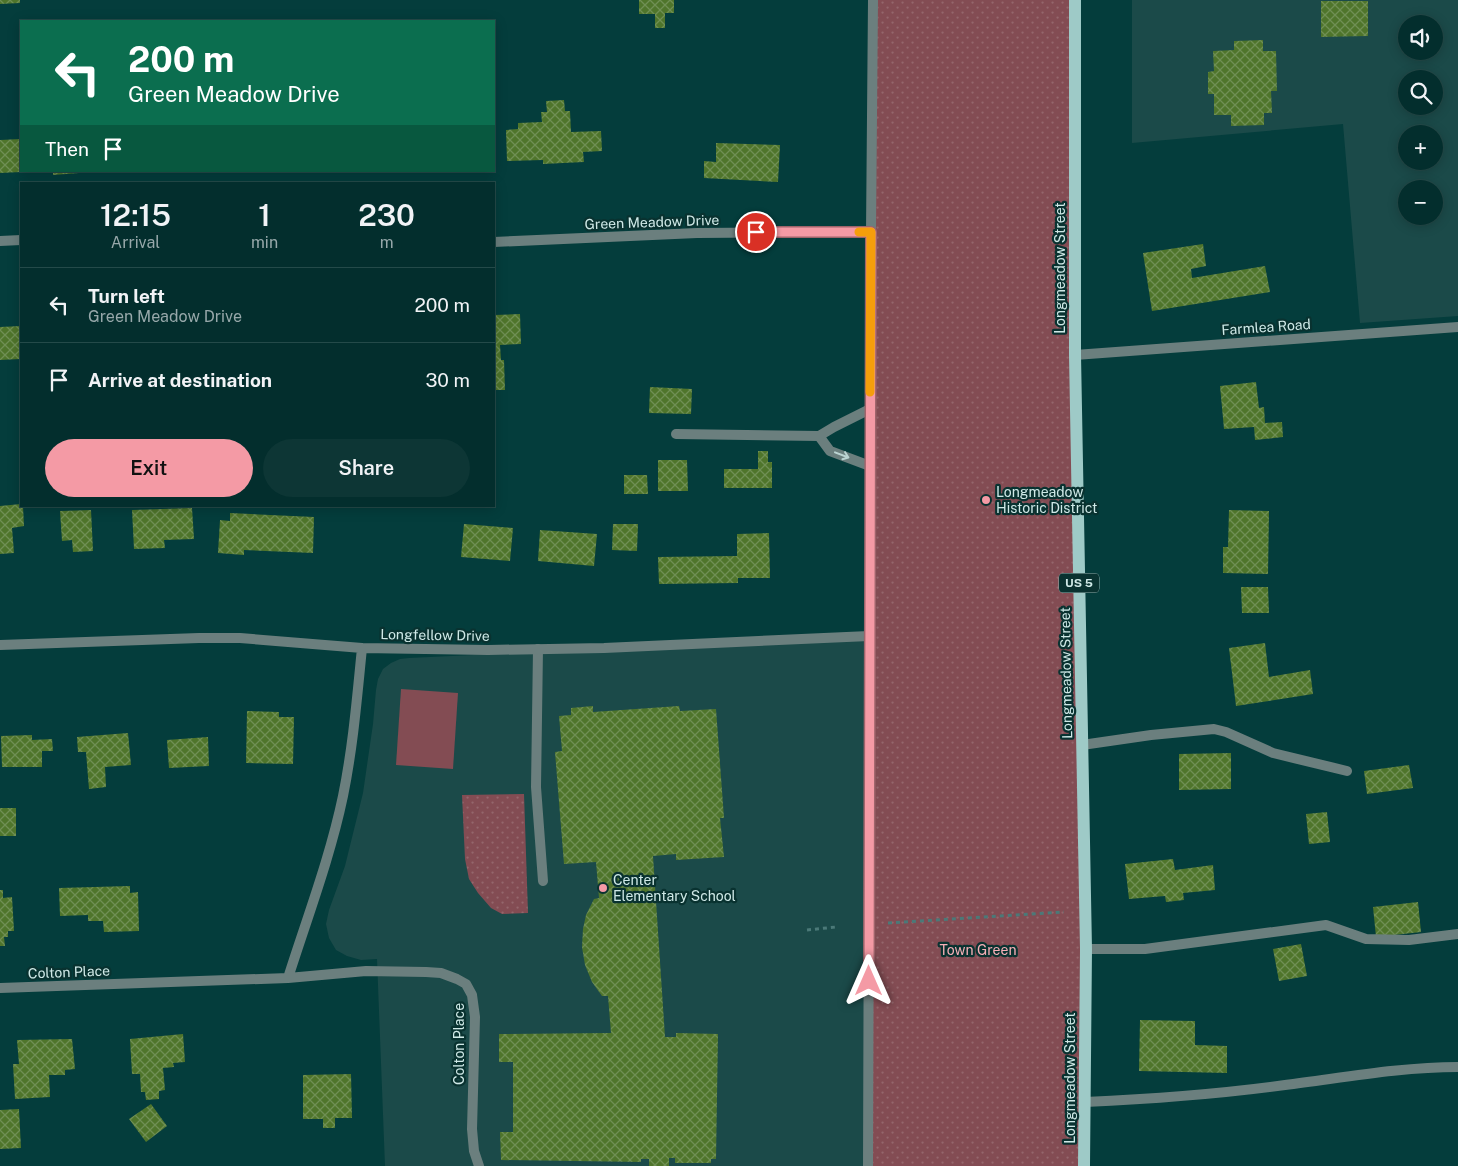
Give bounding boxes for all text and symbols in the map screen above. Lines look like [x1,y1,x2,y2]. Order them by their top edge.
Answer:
map controls [1398,15,1443,225]
button: sound [1398,15,1443,60]
text: 200 m [128,39,234,80]
icon: left [45,40,110,105]
button: search [1398,70,1443,115]
text: Green Meadow Drive [128,81,340,107]
button: + [1398,125,1443,170]
icon: arrive [99,135,127,163]
text: Then [45,138,89,160]
button: − [1398,180,1443,225]
text: 12:15 [100,197,171,233]
text: 1 [258,197,271,233]
text: 230 [358,197,415,233]
street label: Longmeadow Street [1052,202,1068,334]
pin [735,211,777,253]
street label: Green Meadow Drive [584,212,720,232]
icon: arrive [742,218,770,246]
text: Arrival [111,233,160,252]
text: min [251,233,278,252]
text: m [380,233,393,252]
text: Turn left [88,285,165,307]
icon: left [45,291,73,319]
text: 200 m [414,294,470,316]
text: Green Meadow Drive [88,307,242,326]
street label: Farmlea Road [1221,316,1311,338]
icon: arrive [45,366,73,394]
text: Arrive at destination [88,369,272,391]
text: 30 m [425,369,470,391]
button: Exit [45,439,253,497]
button: Share [263,439,470,497]
one-way arrow [834,452,849,461]
place label: Longmeadow Historic District [996,484,1097,516]
marker: Longmeadow Historic District [980,494,992,506]
road number: US 5 [1059,574,1099,592]
street label: Longmeadow Street [1057,607,1075,739]
street label: Longfellow Drive [380,626,490,644]
place label: Center Elementary School [613,872,736,904]
marker: Center Elementary School [597,882,609,894]
park label: Town Green [939,942,1017,958]
position arrow [842,954,894,1006]
street label: Colton Place [28,963,110,981]
street label: Colton Place [451,1003,467,1085]
street label: Longmeadow Street [1062,1012,1078,1144]

